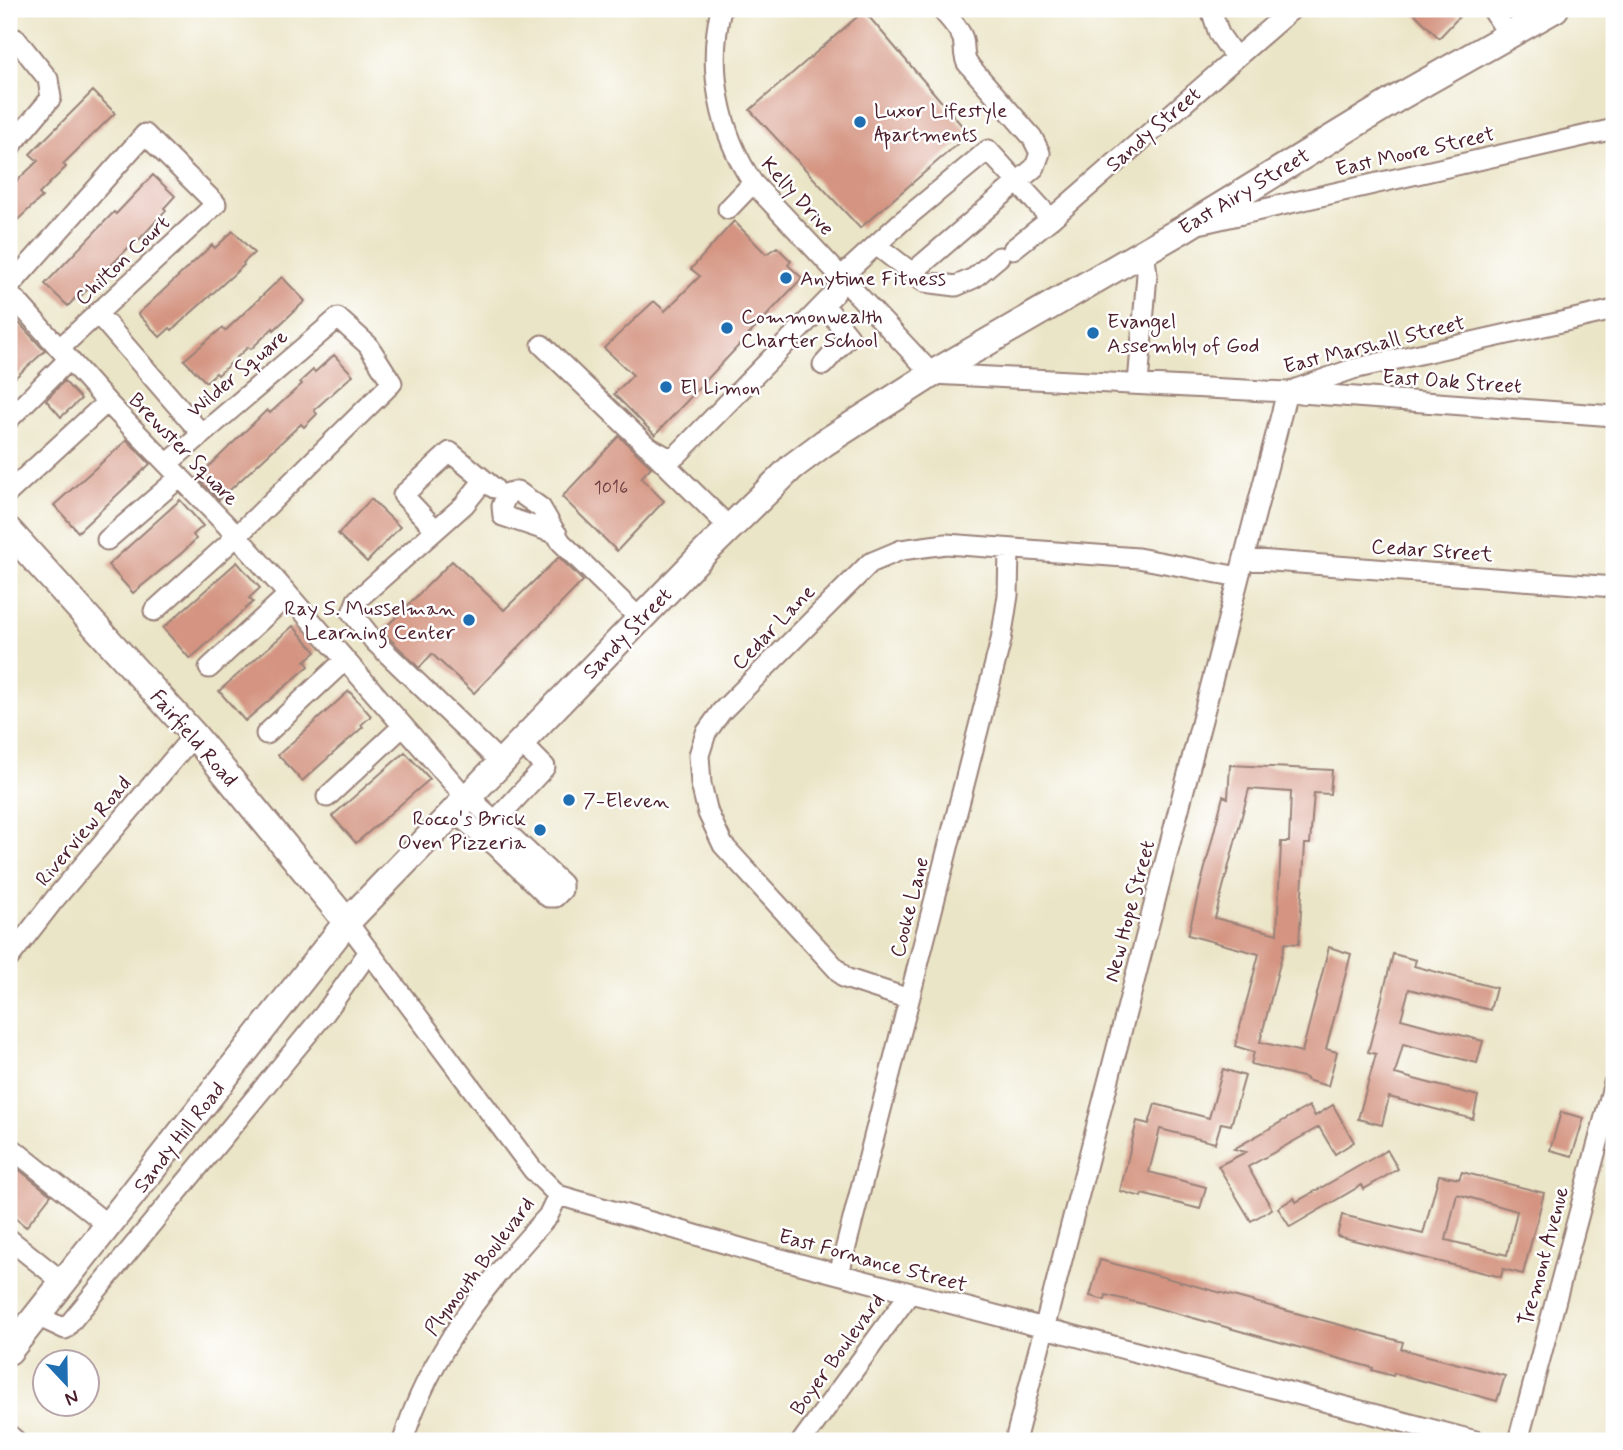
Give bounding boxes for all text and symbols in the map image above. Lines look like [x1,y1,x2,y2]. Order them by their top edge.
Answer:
street label: Sandy Street [1100,81,1207,179]
place label: Luxor Lifestyle Apartments [874,97,1007,150]
marker: Luxor Lifestyle Apartments [852,114,868,130]
street label: East Moore Street [1333,120,1497,184]
street label: East Airy Street [1174,142,1315,242]
street label: Kelly Drive [754,151,840,242]
street label: Chilton Court [69,209,176,312]
place label: Anytime Fitness [800,265,946,293]
marker: Anytime Fitness [778,270,794,286]
place label: Commonwealth Charter School [741,303,883,355]
place label: Evangel Assembly of God [1107,308,1260,360]
street label: East Marshall Street [1281,309,1468,381]
marker: Commonwealth Charter School [719,320,735,336]
street label: Wilder Square [181,323,294,424]
marker: Evangel Assembly of God [1085,325,1101,341]
street label: East Oak Street [1381,363,1523,401]
place label: El Limon [680,374,760,402]
marker: El Limon [658,379,674,395]
street label: Brewster Square [122,387,245,512]
house number: 1016 [594,476,628,500]
street label: Cedar Street [1370,533,1494,569]
street label: Cedar Lane [726,579,822,677]
street label: Sandy Street [577,582,679,686]
place label: Ray S. Musselman Learning Center [284,595,456,649]
marker: Ray S. Musselman Learning Center [461,612,477,628]
street label: Fairfield Road [143,684,243,793]
street label: Riverview Road [29,771,138,893]
place label: 7-Eleven [583,787,670,815]
marker: 7-Eleven [561,792,577,808]
place label: Rocco's Brick Oven Pizzeria [398,805,526,857]
marker: Rocco's Brick Oven Pizzeria [532,822,548,838]
street label: New Hope Street [1098,837,1162,985]
street label: Cooke Lane [884,854,936,960]
street label: Sandy Hill Road [127,1076,232,1199]
street label: Tremont Avenue [1512,1183,1576,1329]
street label: Plymouth Boulevard [418,1191,541,1342]
street label: East Fornance Street [775,1222,970,1300]
street label: Boyer Boulevard [784,1288,892,1421]
north arrow [32,1348,102,1418]
text: N [61,1383,82,1411]

